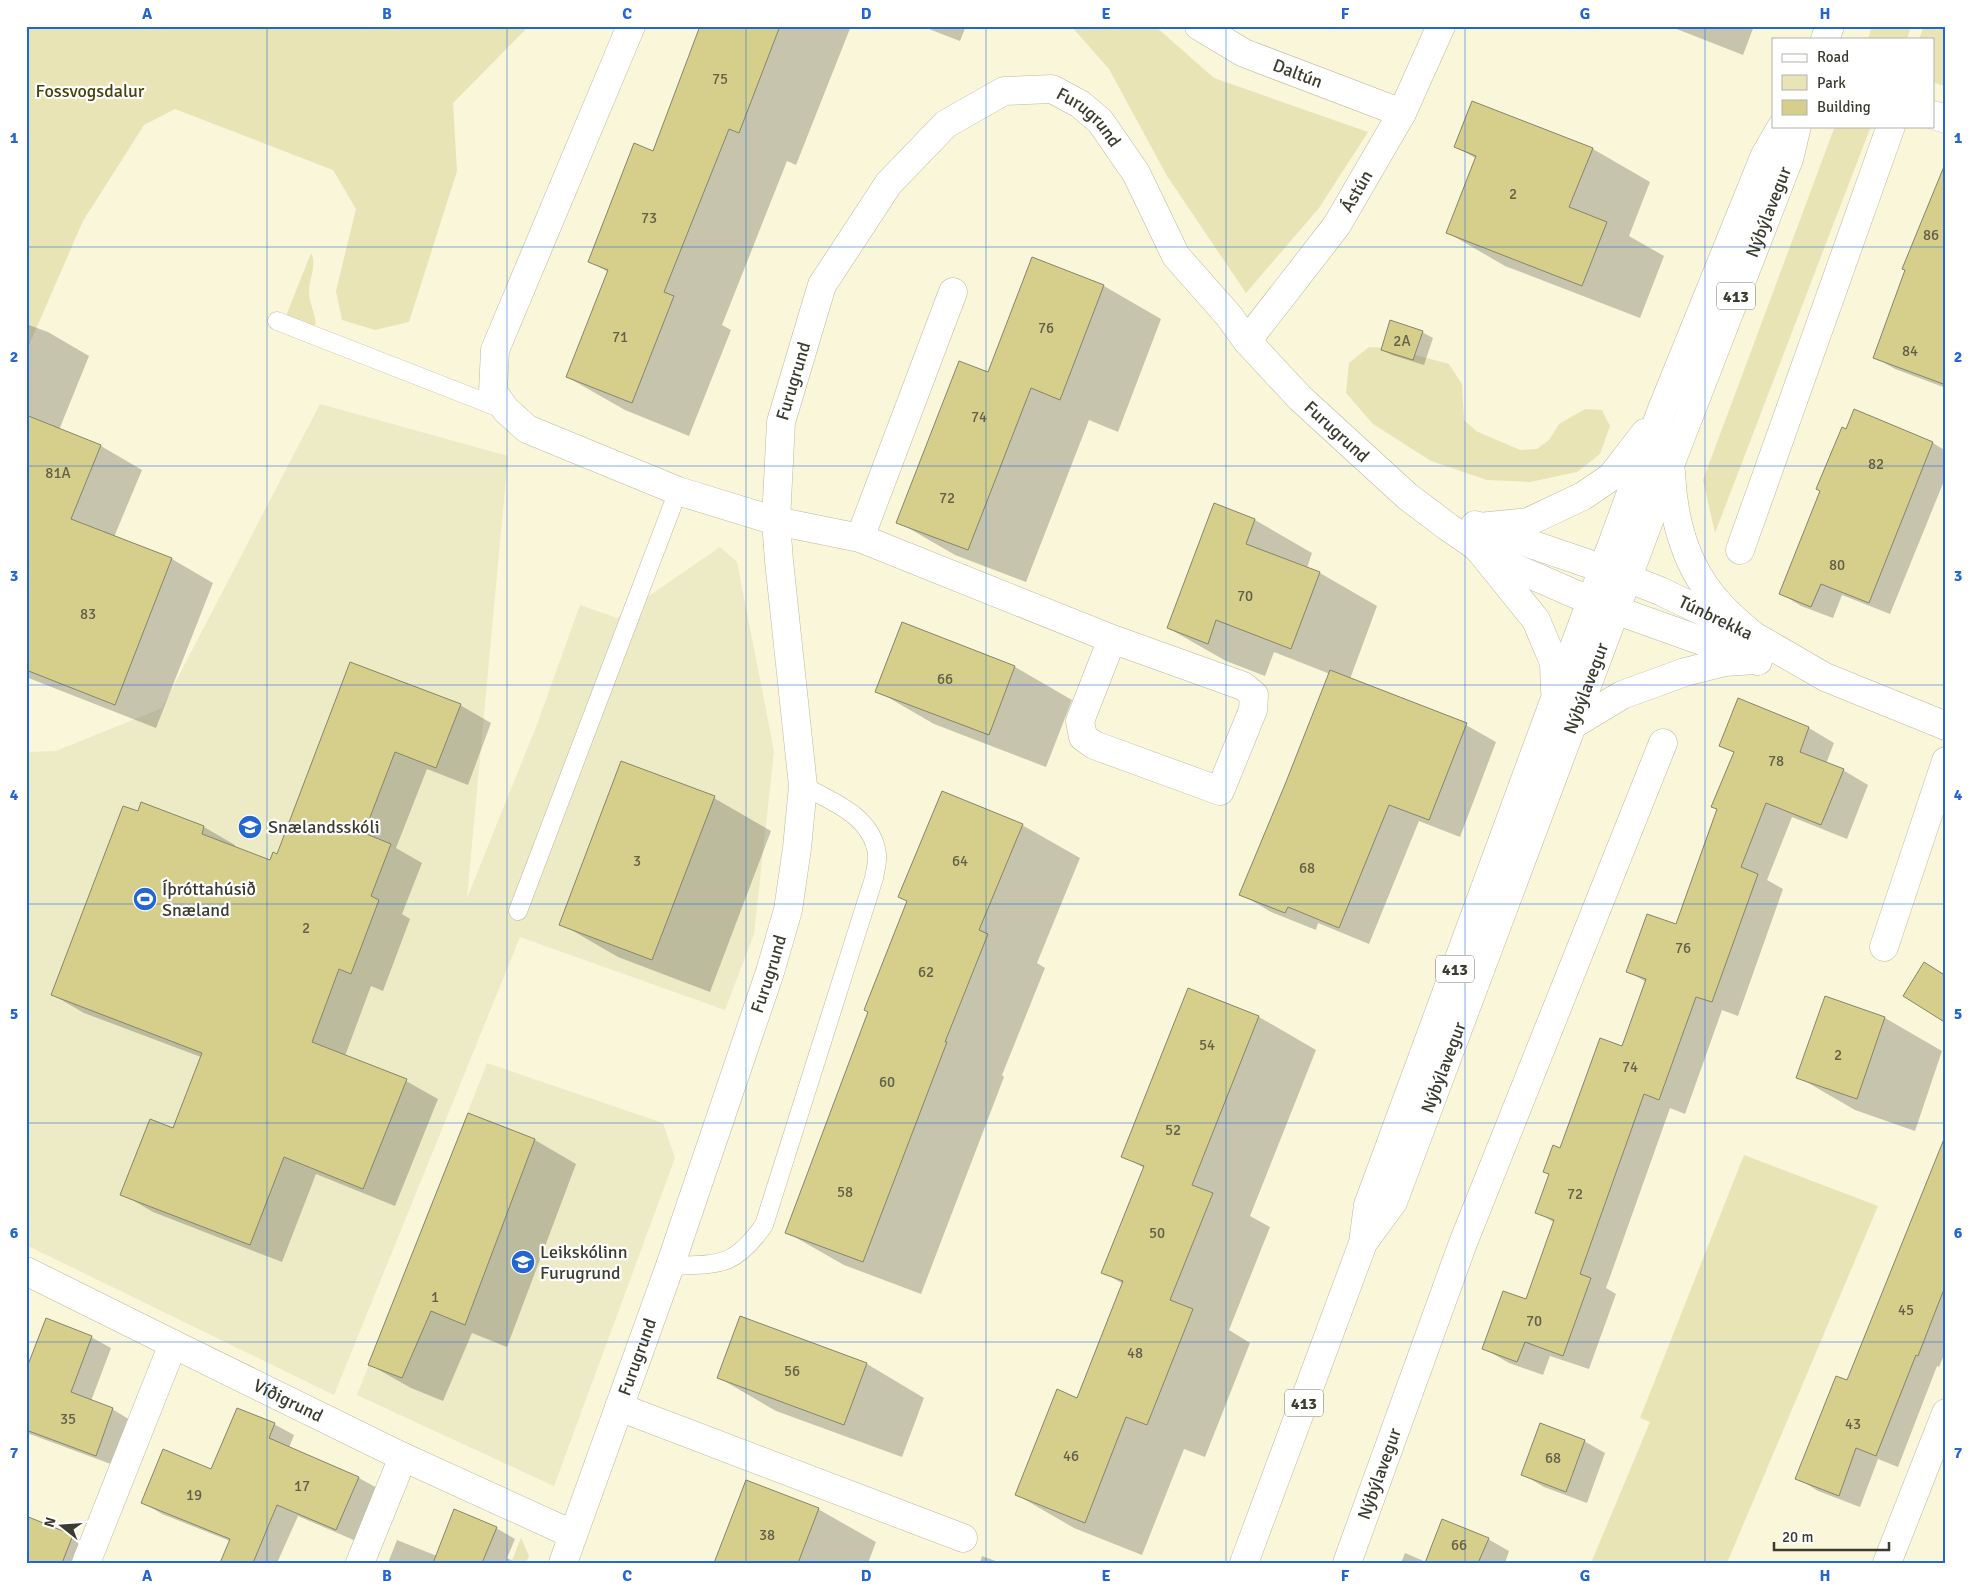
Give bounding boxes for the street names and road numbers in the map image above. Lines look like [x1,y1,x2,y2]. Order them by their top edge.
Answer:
street label: Daltún [1270,54,1326,93]
street label: Furugrund [1053,82,1126,151]
street label: Nýbýlavegur [1741,163,1796,261]
street label: Ástún [1336,166,1377,216]
road number: 413 [1717,282,1755,310]
street label: Furugrund [771,339,815,423]
street label: Furugrund [1300,396,1374,467]
street label: Túnbrekka [1675,591,1756,645]
street label: Nýbýlavegur [1559,639,1613,737]
street label: Furugrund [746,932,791,1016]
road number: 413 [1436,956,1474,982]
street label: Nýbýlavegur [1416,1018,1471,1116]
street label: Furugrund [613,1315,661,1399]
street label: Víðigrund [250,1374,327,1427]
road number: 413 [1285,1390,1323,1416]
street label: Nýbýlavegur [1353,1425,1406,1522]

